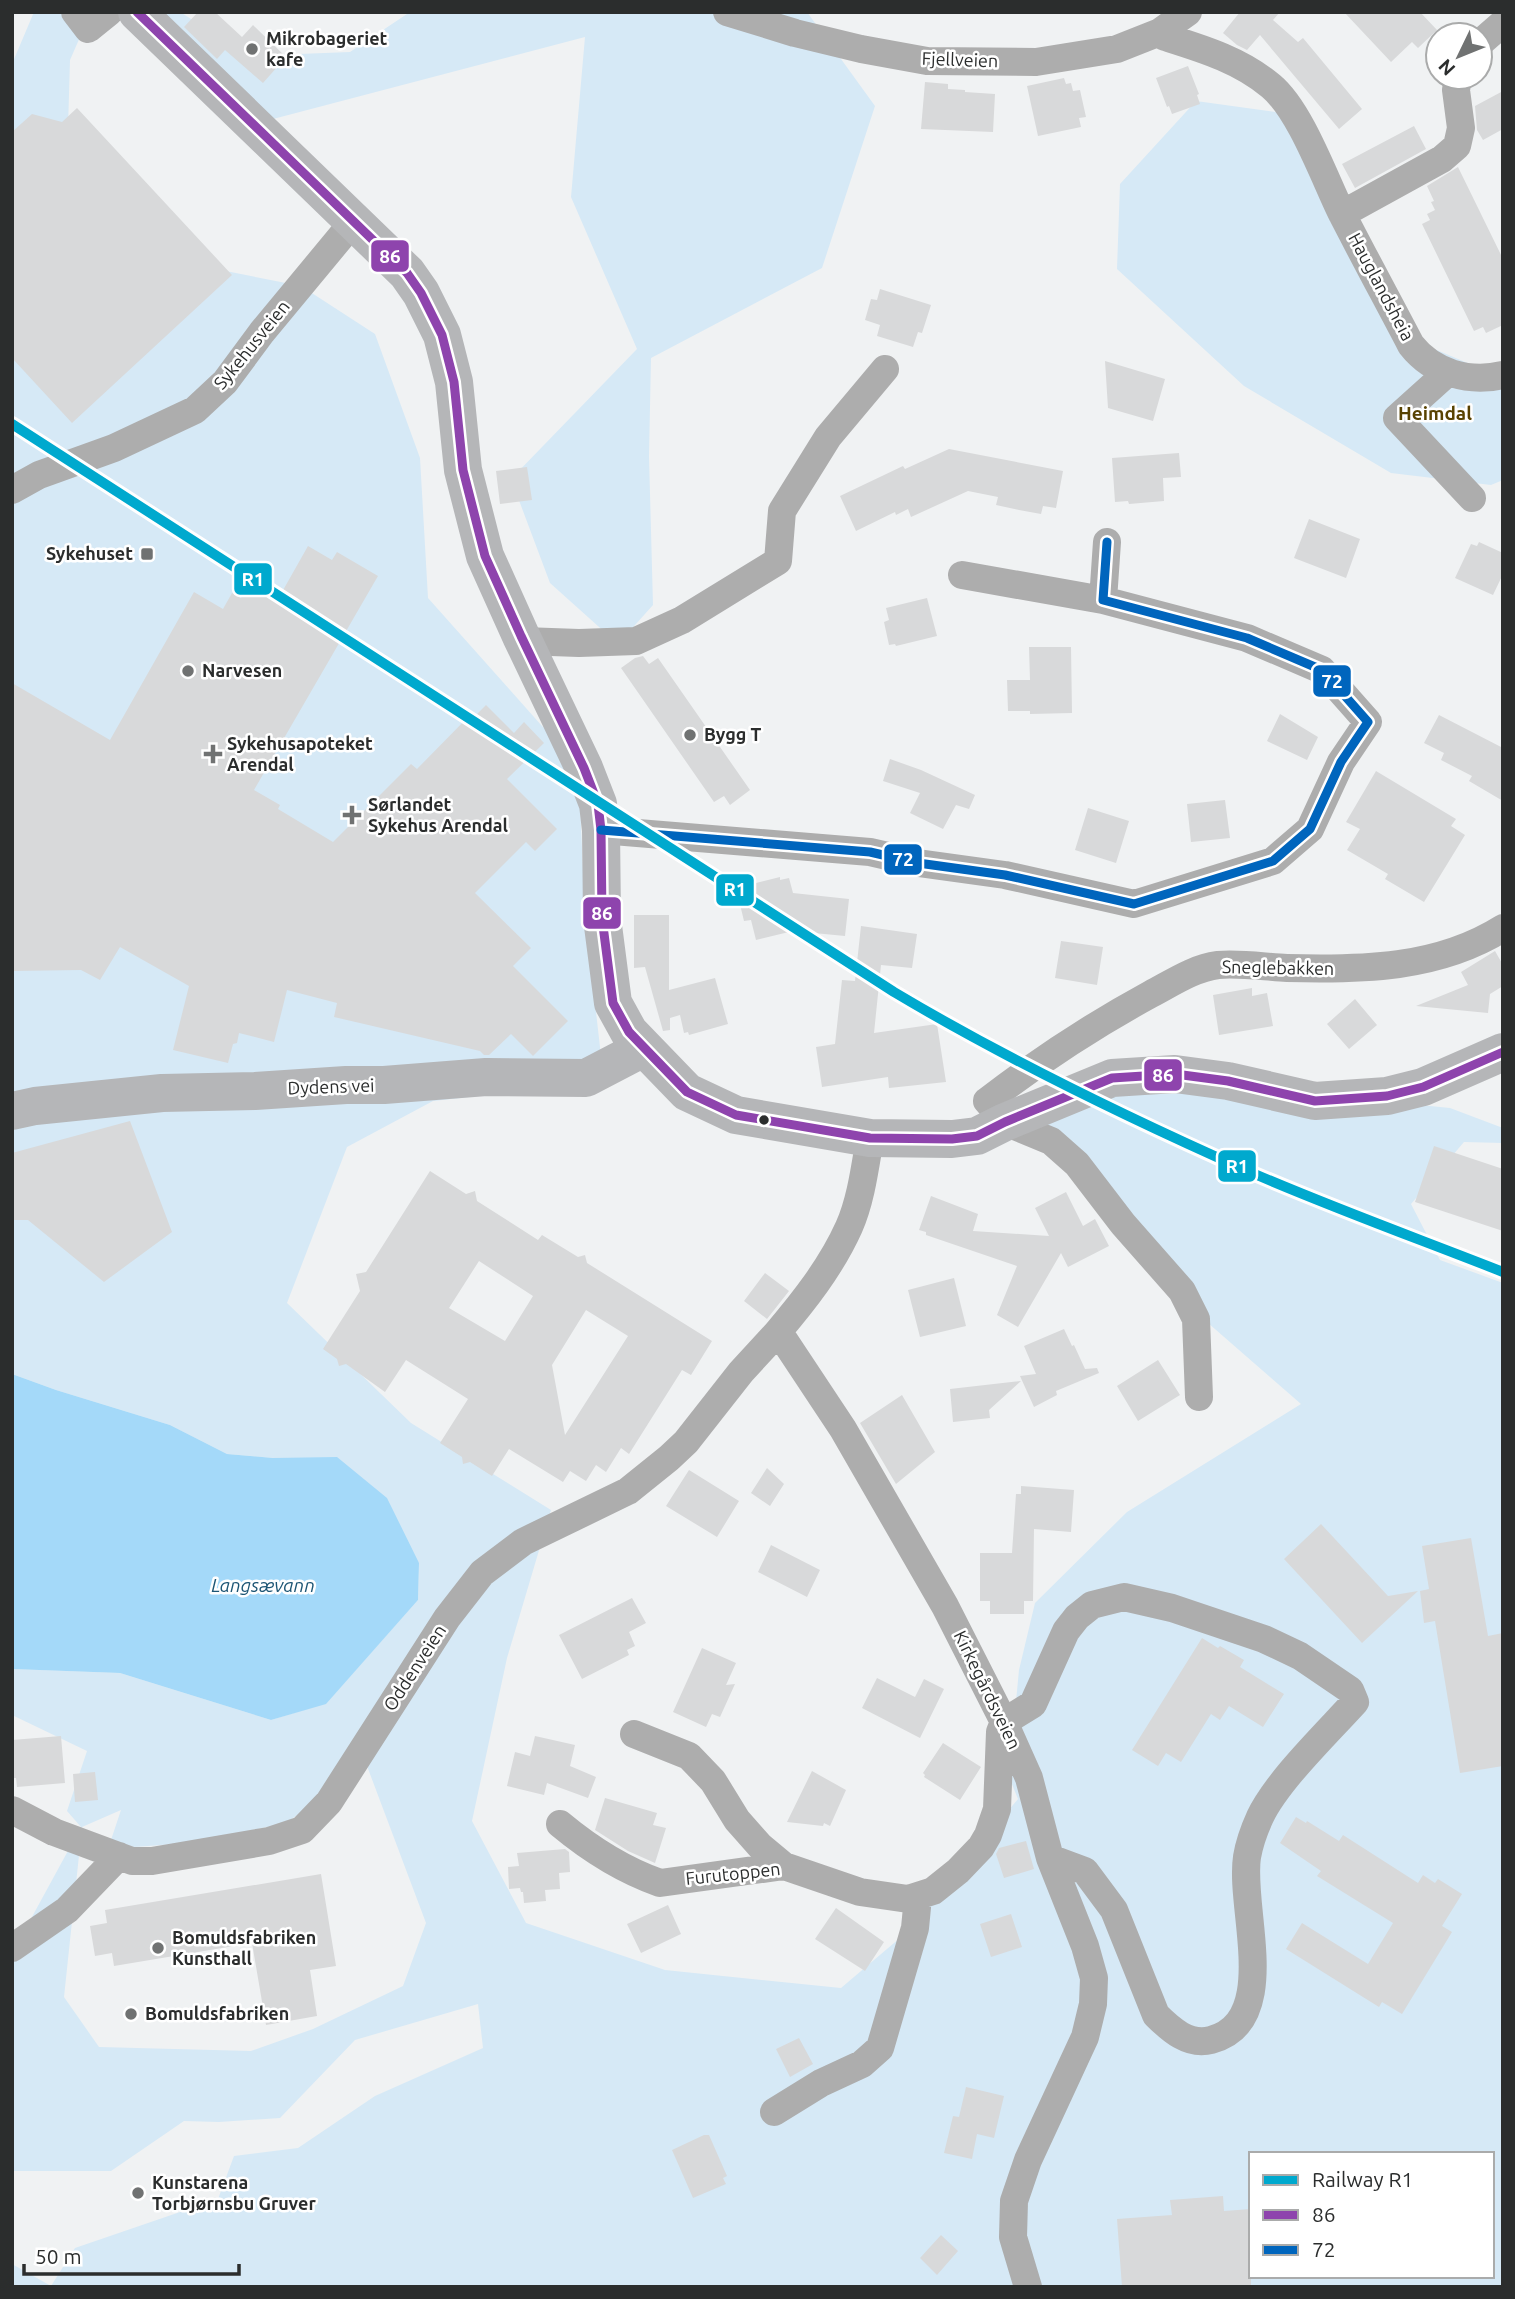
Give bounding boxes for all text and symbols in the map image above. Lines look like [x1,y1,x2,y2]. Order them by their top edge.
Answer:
north arrow [1424,21,1494,91]
place label: Mikrobageriet kafe [266,28,388,69]
marker: Mikrobageriet kafe [244,41,260,57]
street label: Fjellveien [921,48,999,70]
text: N [1434,55,1459,80]
street label: Hauglandsheia [1345,229,1419,344]
line badge: 86 [370,239,410,273]
text: 86 [379,245,401,267]
street label: Sykehusveien [209,296,293,393]
district label: Heimdal [1398,402,1472,424]
place label: Sykehuset [46,543,133,563]
marker: Sykehuset [139,546,155,562]
line badge: R1 [233,562,273,596]
text: R1 [241,568,265,590]
place label: Narvesen [202,660,282,680]
marker: Narvesen [180,663,196,679]
line badge: 72 [1312,664,1352,698]
text: 72 [1321,670,1343,692]
place label: Bygg T [704,724,762,744]
marker: Bygg T [682,727,698,743]
place label: Sykehusapoteket Arendal [227,733,373,774]
marker: Sykehusapoteket Arendal [205,746,221,762]
place label: Sørlandet Sykehus Arendal [368,794,509,835]
marker: Sørlandet Sykehus Arendal [342,805,362,825]
line badge: 72 [883,843,923,876]
text: 72 [892,848,914,870]
line badge: R1 [715,873,755,907]
text: R1 [723,878,747,900]
line badge: 86 [582,896,622,930]
text: 86 [591,902,613,924]
street label: Sneglebakken [1222,956,1334,978]
line badge: 86 [1143,1058,1183,1092]
text: 86 [1152,1064,1174,1086]
street label: Dydens vei [287,1074,375,1098]
unlabelled marker [757,1113,771,1127]
line badge: R1 [1217,1149,1257,1183]
text: R1 [1225,1155,1249,1177]
water label: Langsævann [211,1574,315,1596]
street label: Oddenveien [379,1621,449,1714]
street label: Kirkegårdsveien [951,1627,1025,1752]
street label: Furutoppen [684,1858,781,1888]
place label: Bomuldsfabriken Kunsthall [172,1927,316,1968]
marker: Bomuldsfabriken Kunsthall [150,1940,166,1956]
place label: Bomuldsfabriken [145,2003,289,2023]
marker: Bomuldsfabriken [123,2006,139,2022]
legend [1249,2152,1494,2278]
text: Railway R1 [1312,2167,1413,2191]
place label: Kunstarena Torbjørnsbu Gruver [152,2172,316,2213]
marker: Kunstarena Torbjørnsbu Gruver [130,2185,146,2201]
text: 86 [1312,2202,1336,2226]
scale bar [24,2232,240,2276]
text: 72 [1312,2237,1336,2261]
text: 50 m [35,2244,82,2268]

